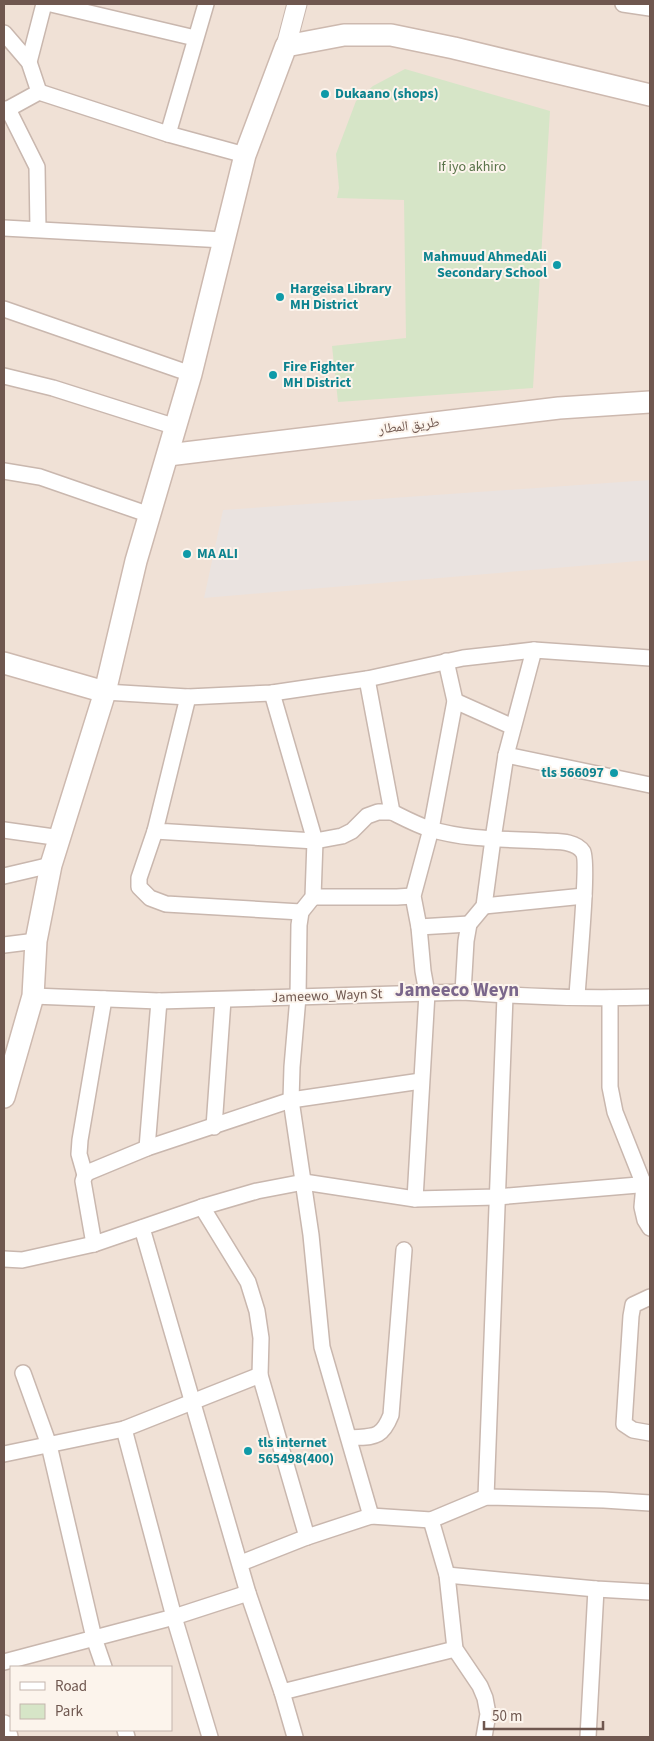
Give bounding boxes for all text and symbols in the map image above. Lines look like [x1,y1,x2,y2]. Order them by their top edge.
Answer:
place label: Dukaano (shops) [335,84,438,104]
marker: Dukaano (shops) [319,88,331,100]
park label: If iyo akhiro [438,157,506,177]
place label: Mahmuud AhmedAli Secondary School [423,247,547,283]
marker: Mahmuud AhmedAli Secondary School [551,259,563,271]
place label: Hargeisa Library MH District [290,279,392,315]
marker: Hargeisa Library MH District [274,291,286,303]
place label: Fire Fighter MH District [283,357,355,393]
marker: Fire Fighter MH District [267,369,279,381]
street label: طريق المطار [376,412,441,440]
place label: MA ALI [197,544,238,564]
marker: MA ALI [181,548,193,560]
place label: tls 566097 [541,763,604,783]
marker: tls 566097 [608,767,620,779]
district label: Jameeco Weyn [395,977,519,1004]
street label: Jameewo_Wayn St [271,984,383,1008]
place label: tls internet 565498(400) [258,1433,334,1469]
marker: tls internet 565498(400) [242,1445,254,1457]
legend [10,1666,172,1731]
text: Road [55,1676,87,1697]
scale bar [484,1698,603,1730]
text: Park [55,1701,84,1722]
text: 50 m [492,1706,522,1727]

